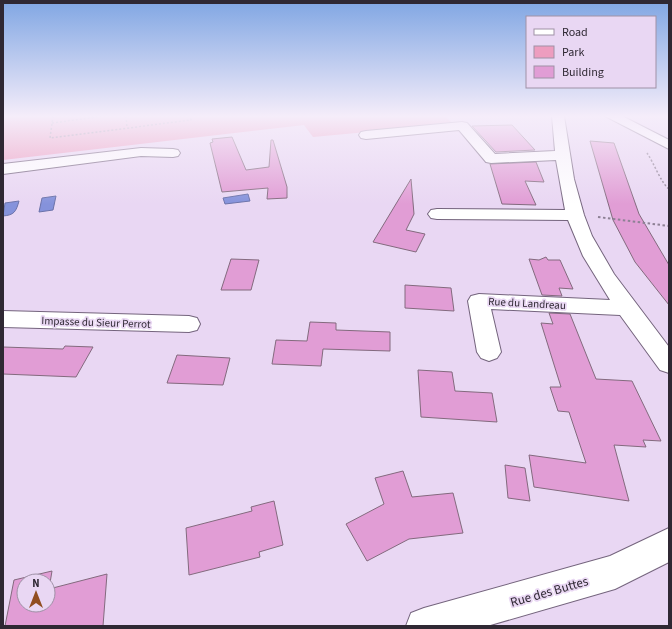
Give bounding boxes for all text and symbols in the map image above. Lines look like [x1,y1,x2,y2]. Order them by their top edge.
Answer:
legend [526,16,656,88]
text: Road [562,24,588,41]
text: Park [562,44,584,61]
text: Building [562,64,604,81]
street label: Rue du Landreau [488,294,566,313]
street label: Impasse du Sieur Perrot [41,313,151,332]
street label: Rue des Buttes [508,572,591,612]
north arrow [16,573,56,613]
text: N [32,576,40,591]

